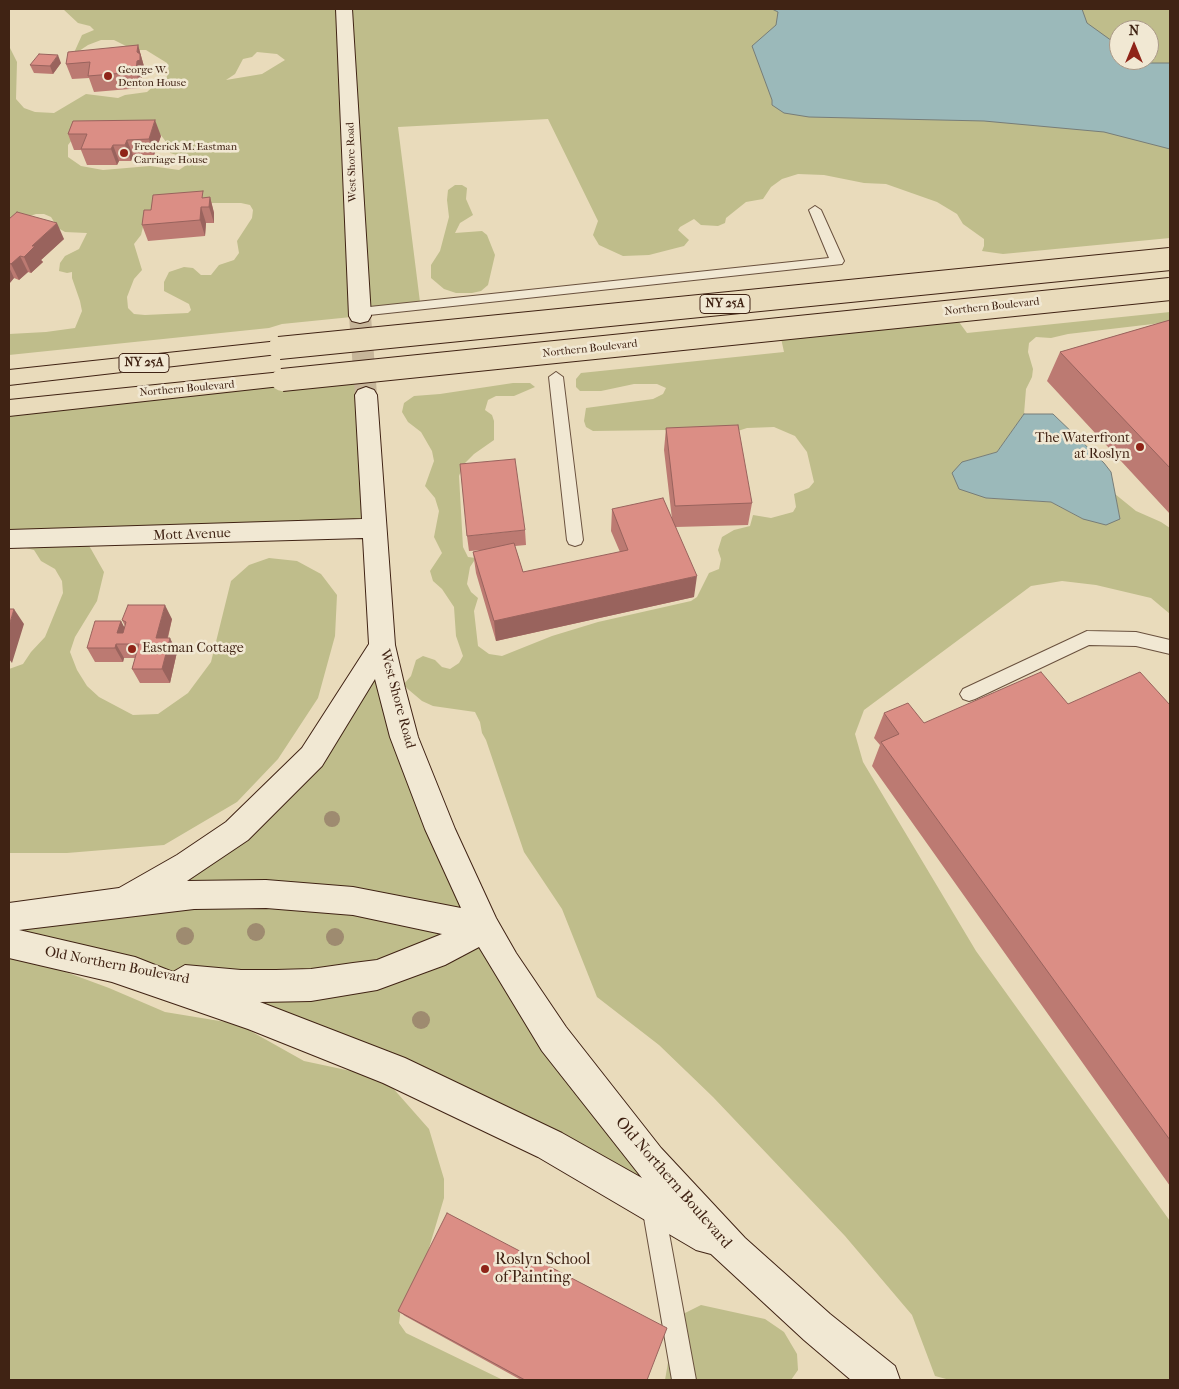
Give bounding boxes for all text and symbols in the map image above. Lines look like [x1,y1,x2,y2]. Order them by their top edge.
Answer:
north arrow [1109,20,1159,70]
text: N [1129,22,1139,39]
place label: George W. Denton House [118,63,186,89]
marker: George W. Denton House [102,70,114,82]
street label: West Shore Road [344,122,360,202]
place label: Frederick M. Eastman Carriage House [134,140,237,166]
marker: Frederick M. Eastman Carriage House [118,147,130,159]
road number: NY 25A [700,294,750,314]
street label: Northern Boulevard [944,295,1040,319]
street label: Northern Boulevard [542,337,638,361]
road number: NY 25A [119,353,169,372]
street label: Northern Boulevard [139,378,235,400]
place label: The Waterfront at Roslyn [1035,431,1130,464]
marker: The Waterfront at Roslyn [1134,441,1146,453]
street label: Mott Avenue [153,525,231,545]
place label: Eastman Cottage [142,641,244,657]
marker: Eastman Cottage [126,643,138,655]
street label: West Shore Road [376,648,418,750]
street label: Old Northern Boulevard [43,944,191,988]
street label: Old Northern Boulevard [611,1113,735,1253]
place label: Roslyn School of Painting [495,1250,590,1288]
marker: Roslyn School of Painting [479,1263,491,1275]

